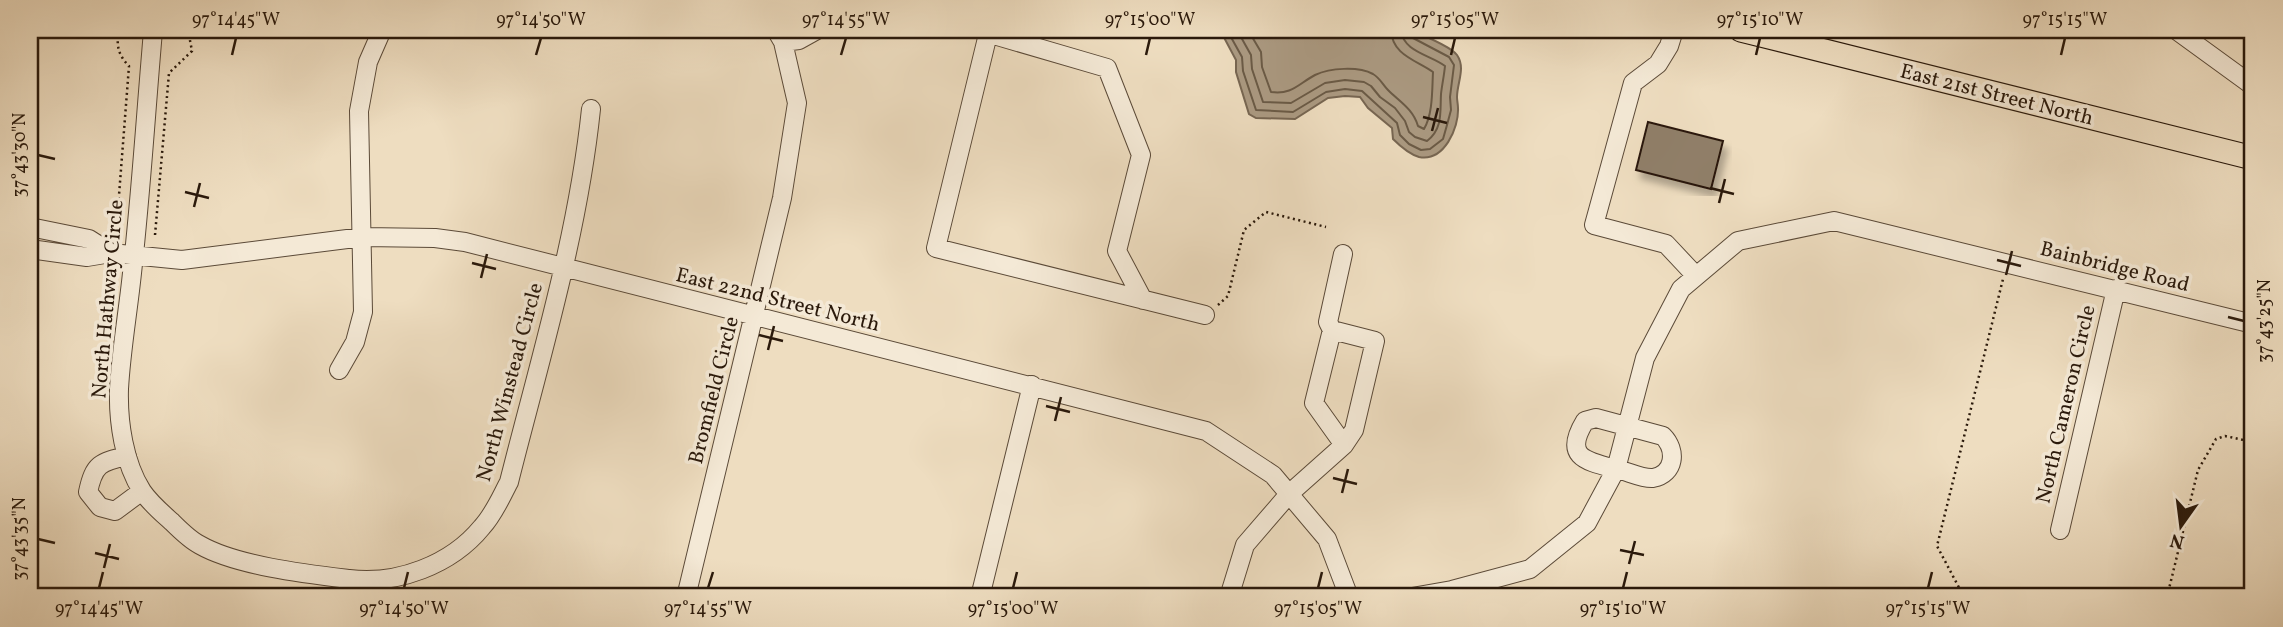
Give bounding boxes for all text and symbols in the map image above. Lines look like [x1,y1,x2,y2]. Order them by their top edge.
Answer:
text: 97°14'45"W [192,8,280,33]
text: 97°14'50"W [496,8,586,33]
text: 97°14'55"W [802,8,890,33]
text: 97°15'00"W [1105,8,1195,33]
text: 97°15'05"W [1411,8,1499,33]
text: 97°15'10"W [1717,8,1803,33]
text: 97°15'15"W [2023,8,2107,33]
street label: East 21st Street North [1897,57,2096,134]
text: 37°43'30"N [8,113,33,197]
street label: North Hathway Circle [85,198,132,400]
street label: Bainbridge Road [2037,235,2192,300]
street label: East 22nd Street North [673,261,883,340]
text: 37°43'25"N [2253,279,2278,363]
street label: North Winstead Circle [470,280,551,485]
street label: North Cameron Circle [2030,302,2103,506]
street label: Bromfield Circle [682,314,747,467]
north arrow [2146,490,2216,560]
text: 37°43'35"N [8,497,33,581]
text: N [2167,526,2187,555]
text: 97°14'45"W [55,597,143,622]
text: 97°14'50"W [359,597,449,622]
text: 97°14'55"W [664,597,752,622]
text: 97°15'00"W [968,597,1058,622]
text: 97°15'05"W [1274,597,1362,622]
text: 97°15'10"W [1580,597,1666,622]
text: 97°15'15"W [1886,597,1970,622]

